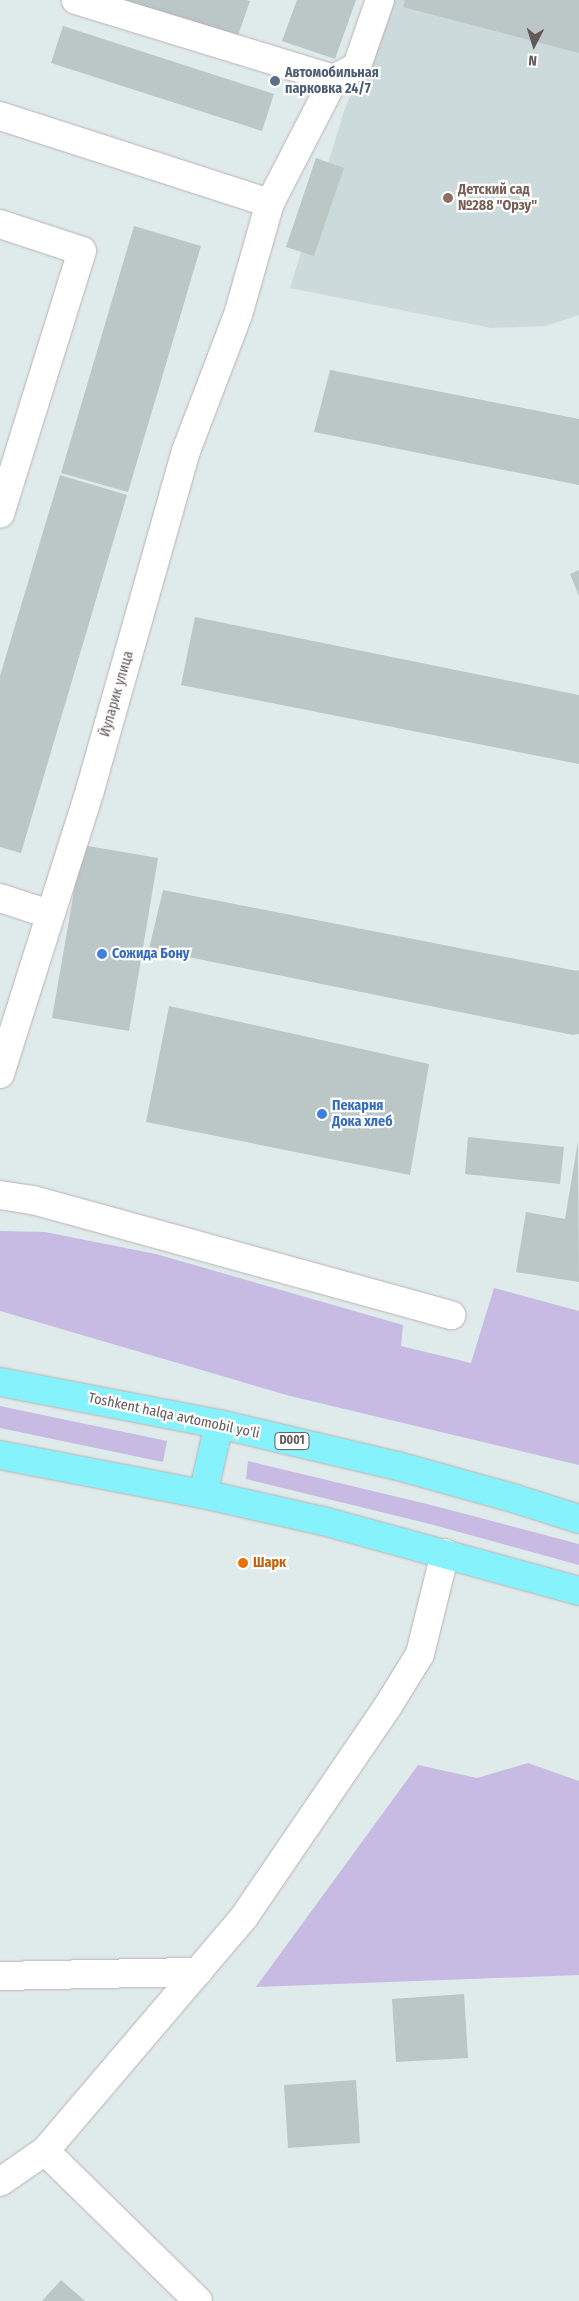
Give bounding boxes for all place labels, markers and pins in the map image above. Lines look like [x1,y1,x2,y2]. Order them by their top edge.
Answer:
place label: Автомобильная парковка 24/7 [285,65,379,98]
marker: Автомобильная парковка 24/7 [269,75,281,87]
place label: Детский сад №288 "Орзу" [458,182,537,214]
marker: Детский сад №288 "Орзу" [442,192,454,204]
place label: Сожида Бону [112,946,190,962]
marker: Сожида Бону [96,948,108,960]
place label: Пекарня Дока хлеб [332,1098,392,1130]
marker: Пекарня Дока хлеб [316,1108,328,1120]
place label: Шарк [253,1555,286,1571]
marker: Шарк [237,1557,249,1569]

